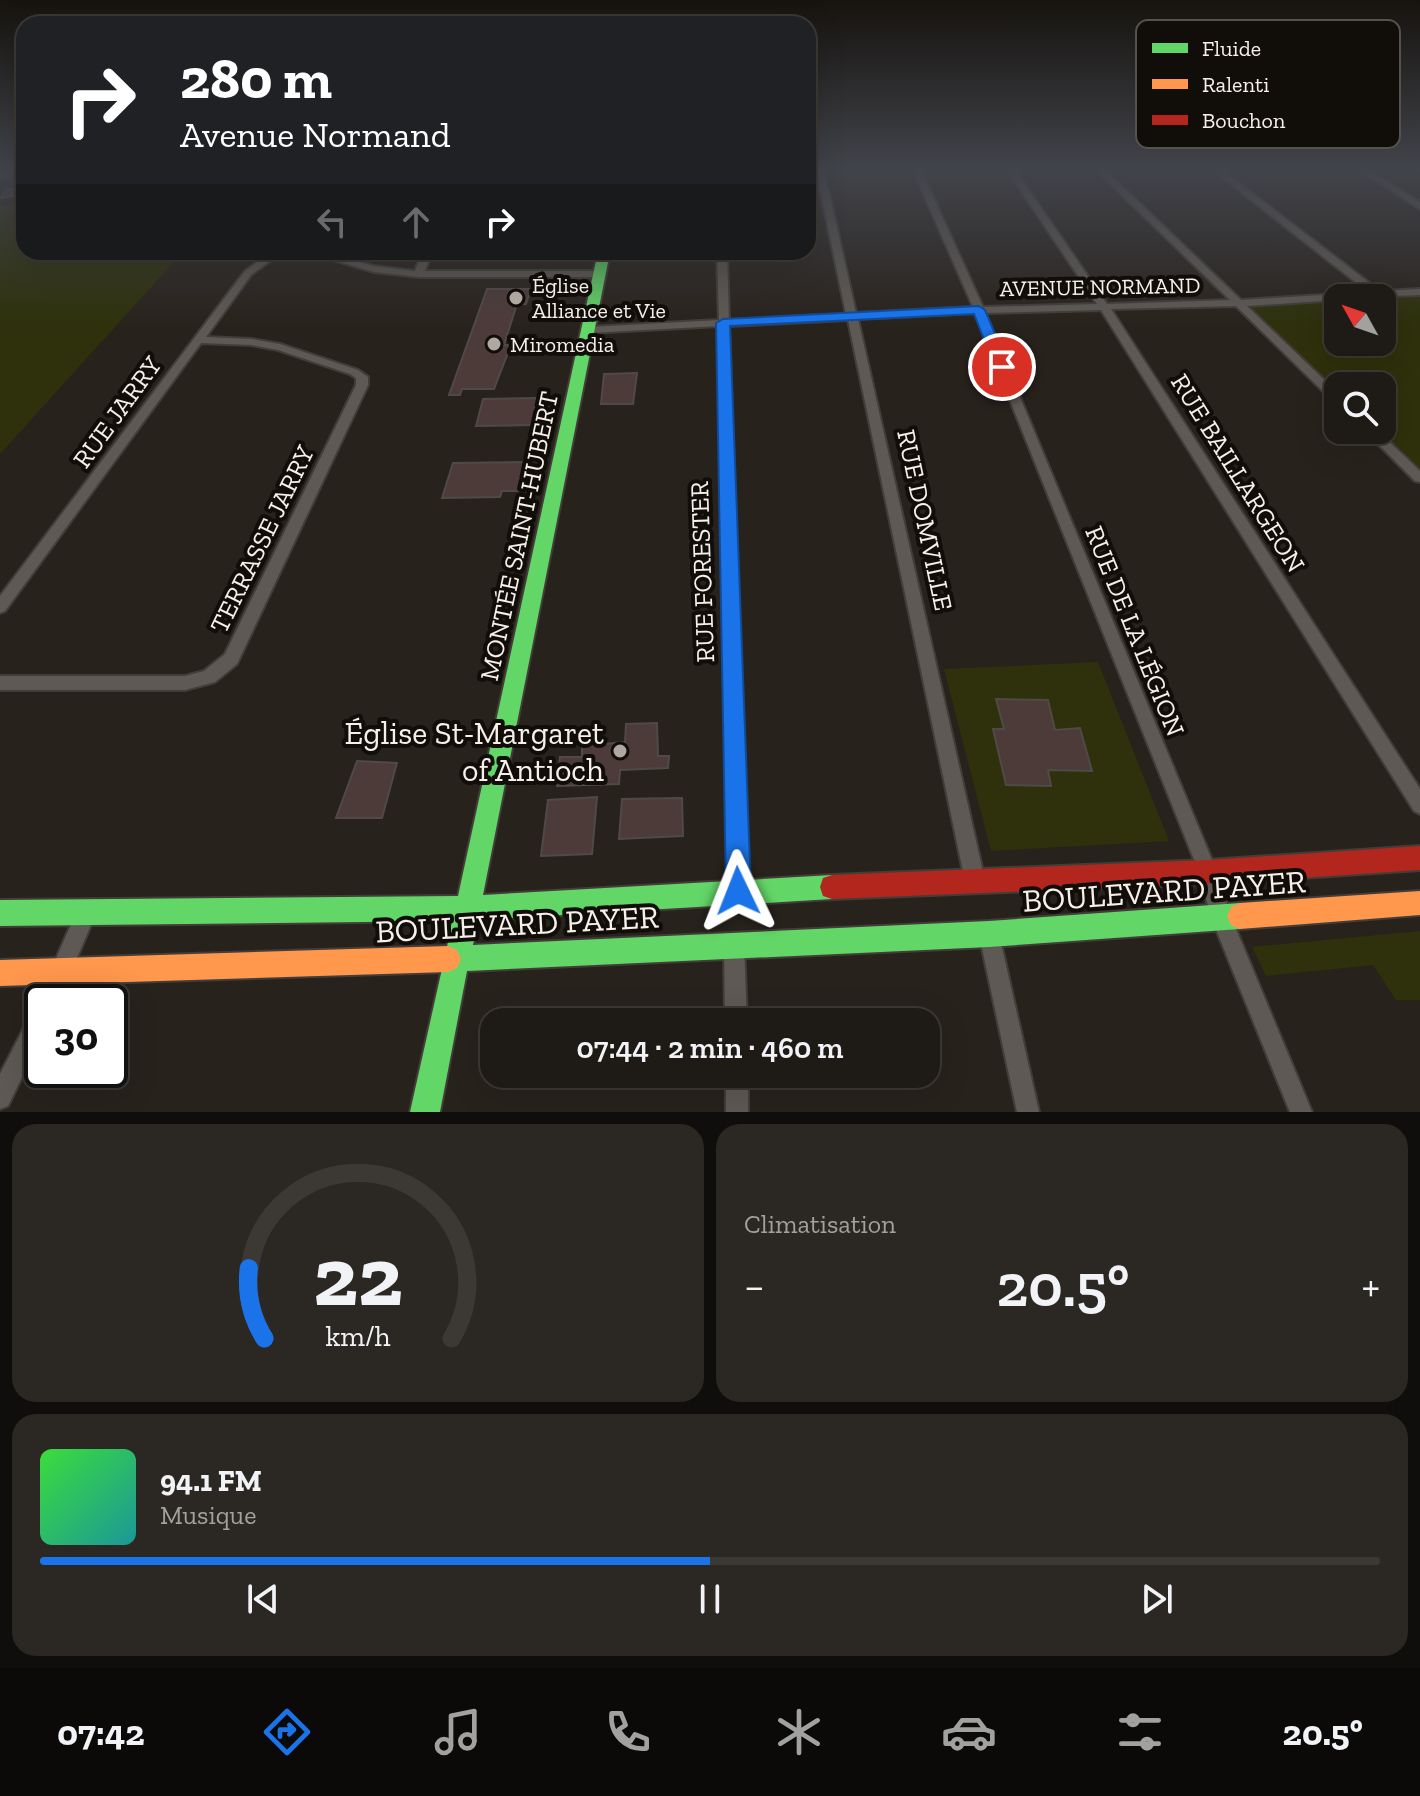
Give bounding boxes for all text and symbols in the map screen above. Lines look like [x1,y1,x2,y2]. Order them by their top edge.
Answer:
legend [1136,20,1400,148]
text: Fluide [1202,35,1261,62]
text: 280 m [180,45,332,112]
icon: right [48,48,152,152]
text: Ralenti [1202,71,1269,98]
text: Bouchon [1202,107,1286,134]
text: Avenue Normand [180,113,450,156]
icon: left [310,200,354,244]
icon: ahead [394,200,438,244]
icon: right [478,200,522,244]
place label: Église Alliance et Vie [532,272,666,324]
street label: AVENUE NORMAND [999,272,1201,302]
north arrow [1324,284,1396,356]
map controls [1324,284,1396,444]
marker: Église Alliance et Vie [507,289,525,307]
place label: Miromedia [510,331,615,358]
pin [968,333,1036,401]
marker: Miromedia [485,335,503,353]
icon: arrive [980,345,1024,389]
street label: RUE JARRY [66,350,168,474]
street label: RUE BAILLARGEON [1164,368,1312,578]
button: search [1324,372,1396,444]
street label: MONTÉE SAINT-HUBERT [473,389,565,683]
street label: RUE DOMVILLE [890,427,960,613]
street label: TERRASSE JARRY [203,440,321,638]
street label: RUE FORESTER [683,481,721,663]
street label: RUE DE LA LÉGION [1078,521,1192,741]
place label: Église St-Margaret of Antioch [344,714,604,789]
marker: Église St-Margaret of Antioch [611,742,629,760]
position arrow [696,849,780,933]
street label: BOULEVARD PAYER [1021,862,1307,920]
street label: BOULEVARD PAYER [374,898,660,950]
speed limit sign: 30 [24,984,128,1088]
text: 07:44 · 2 min · 460 m [577,1030,843,1066]
text: Climatisation [744,1208,896,1240]
text: 22 [313,1226,403,1326]
text: 20.5° [996,1249,1130,1321]
text: − [744,1259,765,1312]
text: + [1361,1259,1380,1312]
text: km/h [325,1319,391,1353]
text: 94.1 FM [160,1463,262,1499]
text: Musique [160,1499,256,1531]
icon: previous [241,1577,285,1621]
icon: pause [688,1577,732,1621]
icon: next [1135,1577,1179,1621]
icon: directions [259,1704,315,1760]
icon: music [430,1704,486,1760]
icon: phone [600,1704,656,1760]
icon: climate [771,1704,827,1760]
icon: car [941,1704,997,1760]
icon: filters [1112,1704,1168,1760]
text: 07:42 [57,1711,145,1754]
text: 20.5° [1283,1711,1363,1754]

